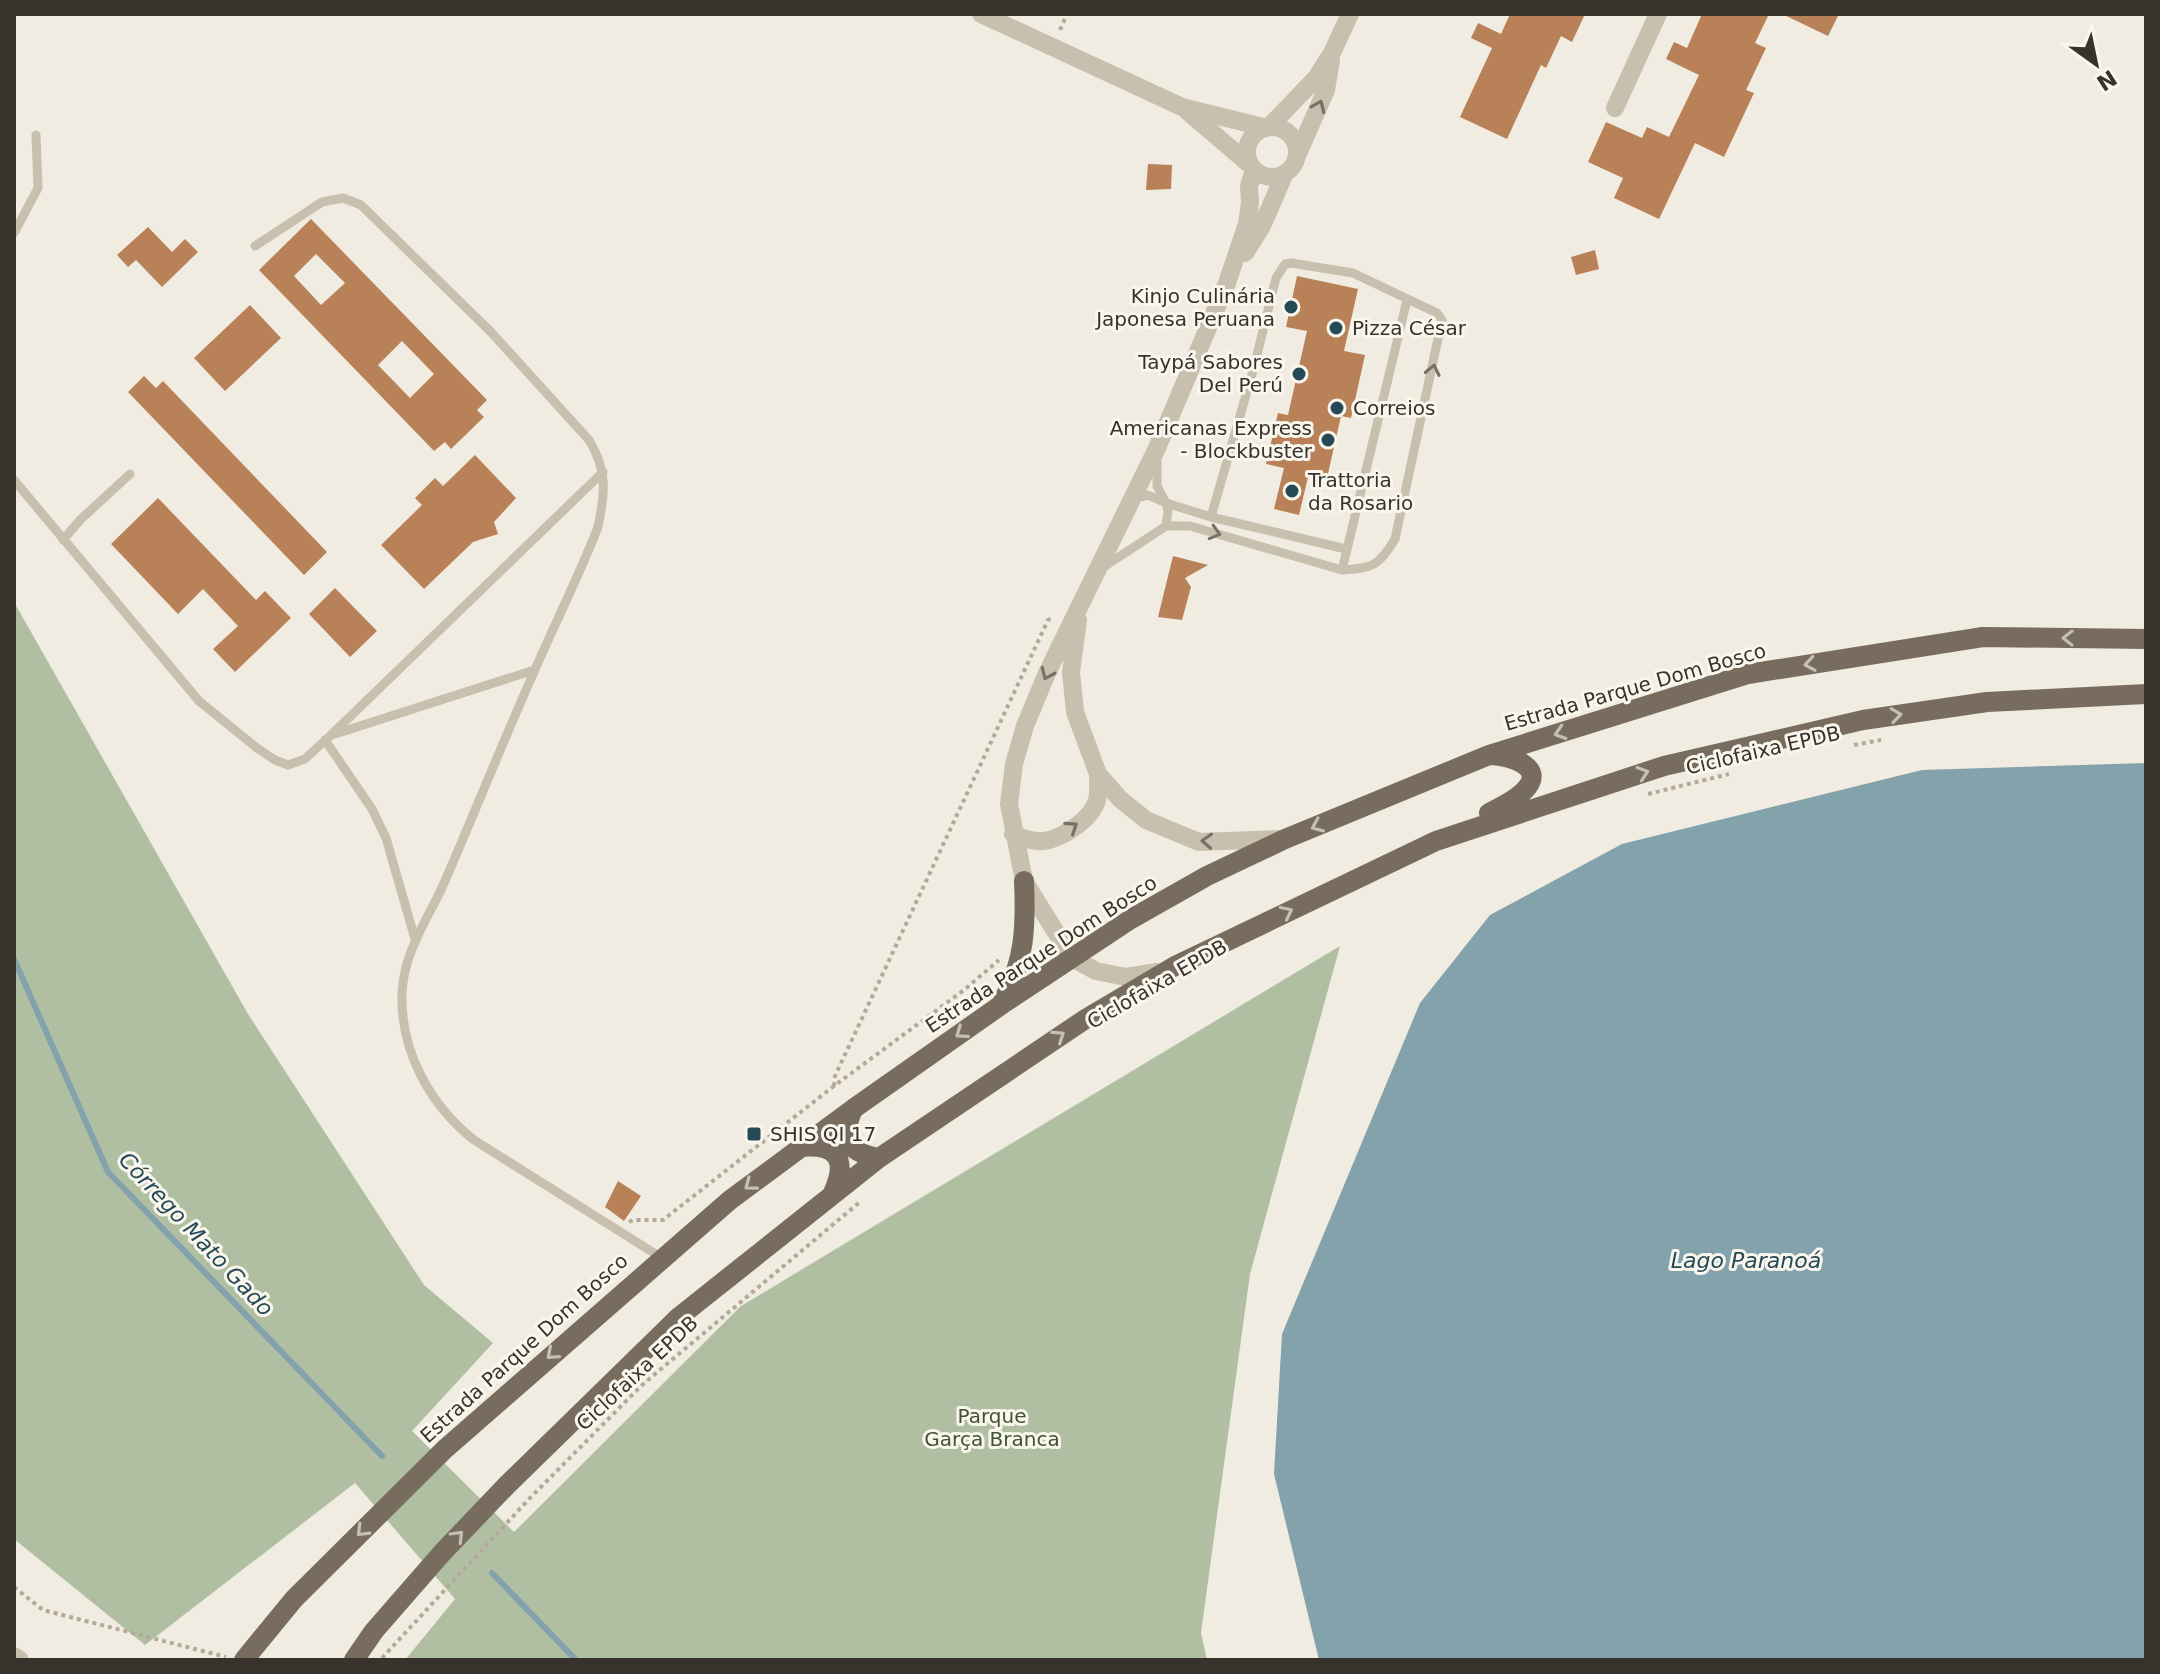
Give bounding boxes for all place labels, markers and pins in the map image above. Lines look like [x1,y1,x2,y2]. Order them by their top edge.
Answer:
place label: Kinjo Culinária Japonesa Peruana [1094,284,1275,331]
marker: Kinjo Culinária Japonesa Peruana [1282,298,1300,316]
place label: Pizza César [1352,316,1467,340]
marker: Pizza César [1327,319,1345,337]
place label: Taypá Sabores Del Perú [1137,350,1283,397]
marker: Taypá Sabores Del Perú [1290,365,1308,383]
place label: Correios [1353,396,1435,420]
marker: Correios [1328,399,1346,417]
place label: Americanas Express - Blockbuster [1110,416,1313,463]
marker: Americanas Express - Blockbuster [1319,431,1337,449]
place label: Trattoria da Rosario [1307,468,1413,515]
marker: Trattoria da Rosario [1283,482,1301,500]
place label: SHIS QI 17 [770,1122,876,1146]
marker: SHIS QI 17 [745,1125,763,1143]

